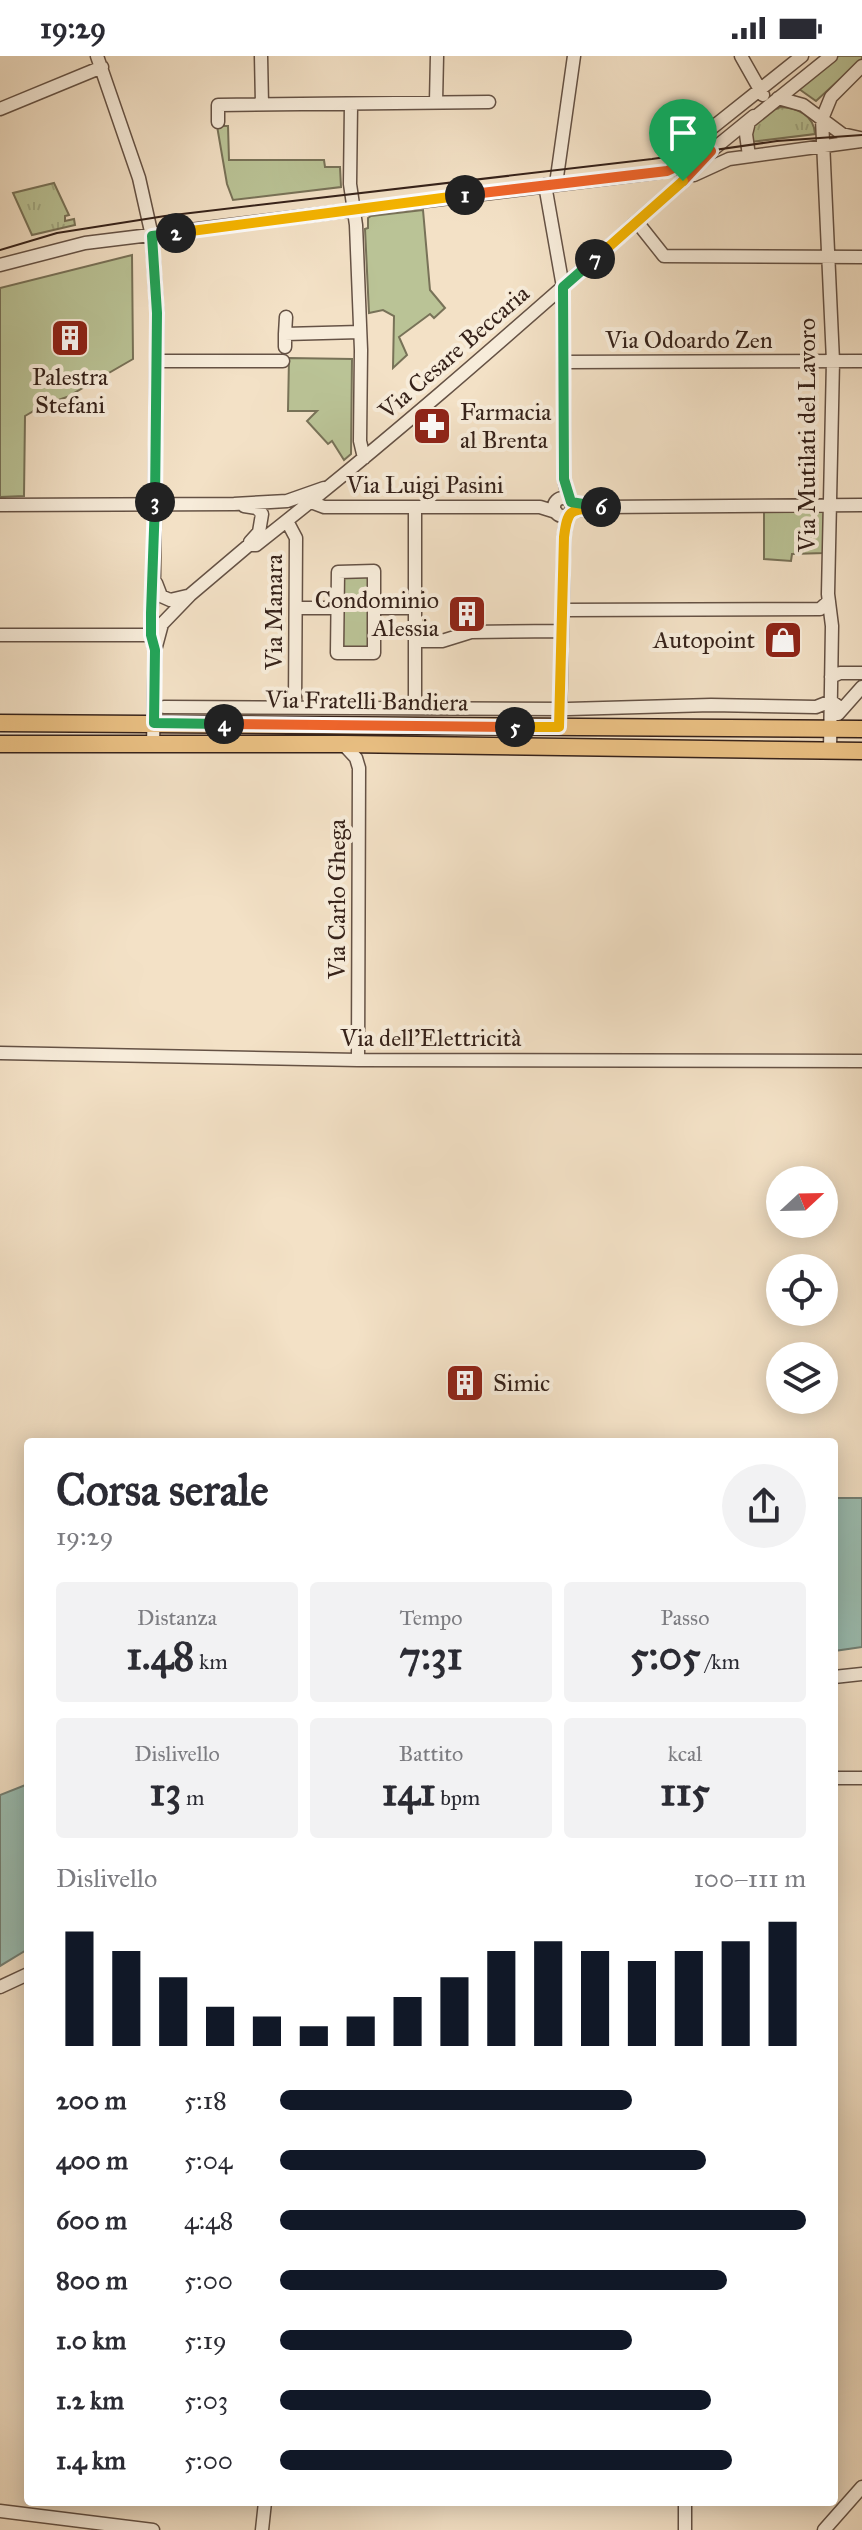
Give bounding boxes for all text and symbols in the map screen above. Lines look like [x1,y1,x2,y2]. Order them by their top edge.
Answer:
text: 19:29 [40,10,106,46]
pin [649,99,717,181]
icon: arrive [661,111,705,155]
pin: 1 [445,175,485,215]
text: 1 [461,181,469,208]
pin: 2 [156,213,196,253]
text: 2 [171,219,181,246]
pin: 7 [575,239,615,279]
text: 7 [589,245,601,272]
street label: Via Cesare Beccaria [372,278,536,426]
building icon: Palestra Stefani [49,317,91,359]
street label: Via Mutilati del Lavoro [792,318,822,553]
street label: Via Odoardo Zen [604,325,773,355]
place label: Palestra Stefani [32,362,109,420]
place label: Farmacia al Brenta [460,397,552,455]
pharmacy icon: Farmacia al Brenta [411,405,453,447]
street label: Via Luigi Pasini [345,470,504,500]
pin: 3 [135,482,175,522]
pin: 6 [581,487,621,527]
text: 3 [151,488,159,515]
text: 6 [595,493,607,520]
street label: Via Manara [259,553,289,671]
place label: Condominio Alessia [315,585,440,643]
building icon: Condominio Alessia [446,593,488,635]
shop icon: Autopoint [762,619,804,661]
place label: Autopoint [652,625,756,655]
street label: Via Fratelli Bandiera [264,684,469,718]
pin: 4 [204,704,244,744]
pin: 5 [495,707,535,747]
text: 4 [218,710,230,737]
text: 5 [510,713,520,740]
street label: Via Carlo Ghega [322,818,352,980]
street label: Via dell'Elettricità [340,1023,522,1053]
north arrow [766,1166,838,1238]
map controls [766,1166,838,1414]
button: locate [766,1254,838,1326]
button: layers [766,1342,838,1414]
building icon: Simic [444,1362,486,1404]
place label: Simic [493,1368,550,1398]
text: Corsa serale [56,1463,269,1517]
button: share [722,1464,806,1548]
text: 19:29 [56,1520,113,1552]
text: Distanza [137,1604,217,1631]
text: Tempo [399,1604,463,1631]
text: Passo [661,1604,709,1631]
text: 1.48 [126,1631,194,1680]
text: 7:31 [399,1631,463,1680]
text: 5:05 [630,1631,701,1680]
text: km [194,1648,228,1675]
text: /km [701,1648,740,1675]
text: Dislivello [134,1740,220,1767]
text: Battito [399,1740,463,1767]
text: kcal [668,1740,702,1767]
text: 13 [149,1767,181,1816]
text: 141 [382,1767,436,1816]
text: 115 [660,1767,710,1816]
text: m [181,1784,205,1811]
text: bpm [436,1784,480,1811]
text: Dislivello [56,1862,157,1894]
text: 100–111 m [694,1862,806,1894]
text: 200 m [56,2084,127,2116]
text: 5:18 [184,2084,227,2116]
text: 400 m [56,2144,128,2176]
text: 5:04 [184,2144,232,2176]
text: 600 m [56,2204,127,2236]
text: 4:48 [184,2204,233,2236]
text: 800 m [56,2264,128,2296]
text: 5:00 [184,2264,233,2296]
text: 1.0 km [56,2324,126,2356]
text: 5:19 [184,2324,227,2356]
text: 1.2 km [56,2384,124,2416]
text: 5:03 [184,2384,228,2416]
text: 1.4 km [56,2444,126,2476]
text: 5:00 [184,2444,233,2476]

